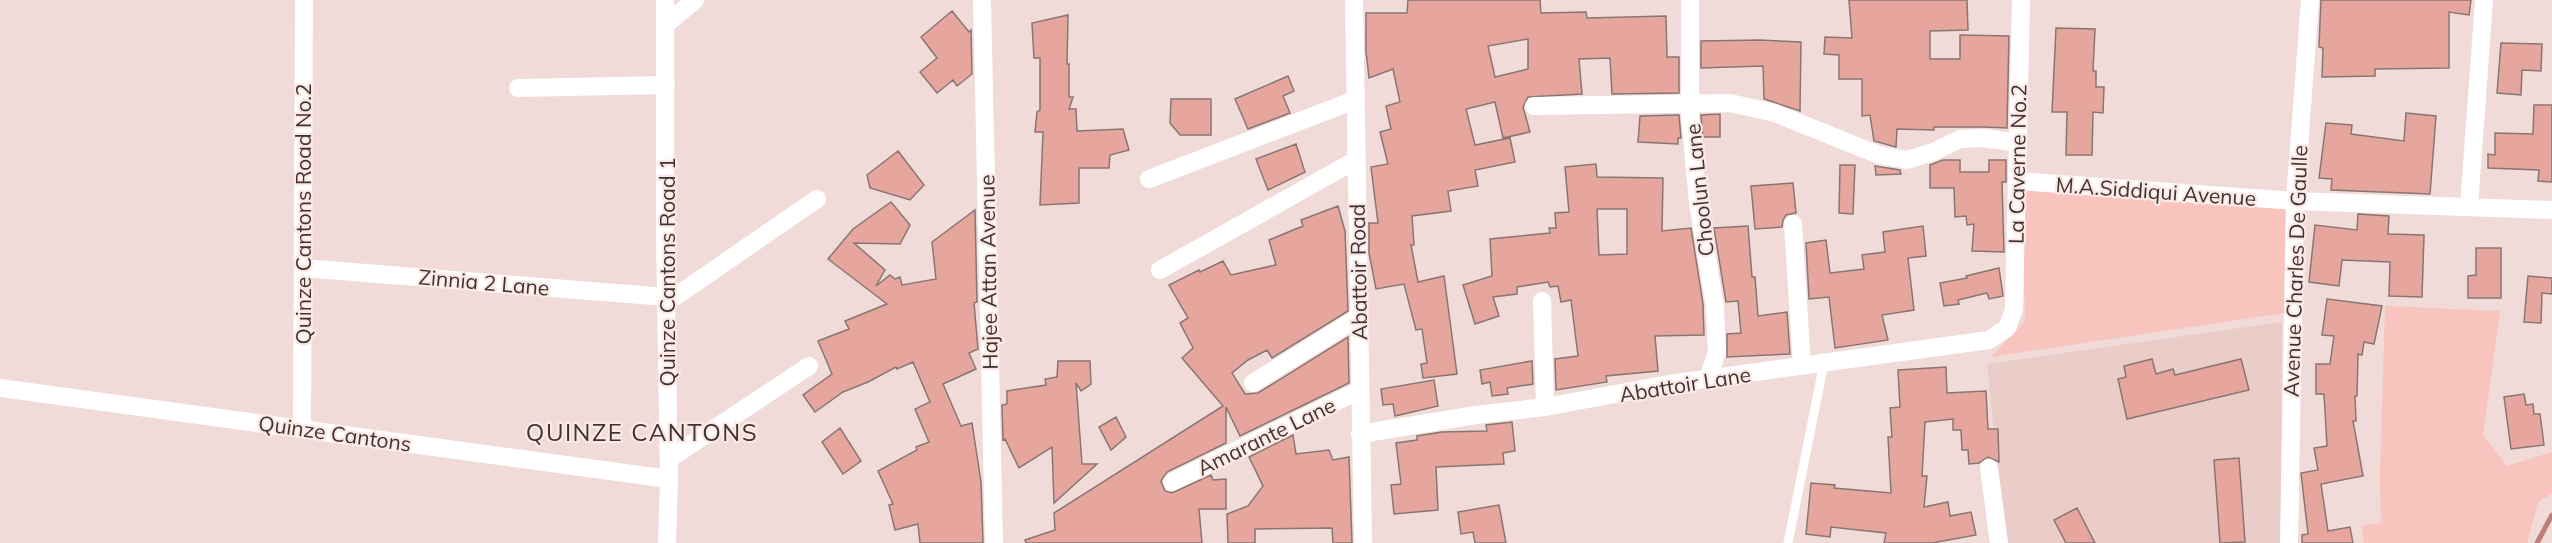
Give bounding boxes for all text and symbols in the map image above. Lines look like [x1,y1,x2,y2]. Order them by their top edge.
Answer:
street label: Quinze Cantons Road No.2 [290,83,316,345]
street label: La Caverne No.2 [2003,84,2031,244]
street label: Choolun Lane [1679,122,1719,258]
street label: Avenue Charles De Gaulle [2278,145,2312,397]
street label: Quinze Cantons Road 1 [654,157,680,387]
street label: M.A.Siddiqui Avenue [2055,171,2257,211]
street label: Hajee Attan Avenue [973,174,1003,370]
street label: Abattoir Road [1344,204,1372,340]
street label: Zinnia 2 Lane [418,263,550,301]
street label: Abattoir Lane [1617,361,1753,407]
street label: Amarante Lane [1193,391,1339,481]
street label: Quinze Cantons [257,409,413,457]
district label: QUINZE CANTONS [526,417,758,447]

